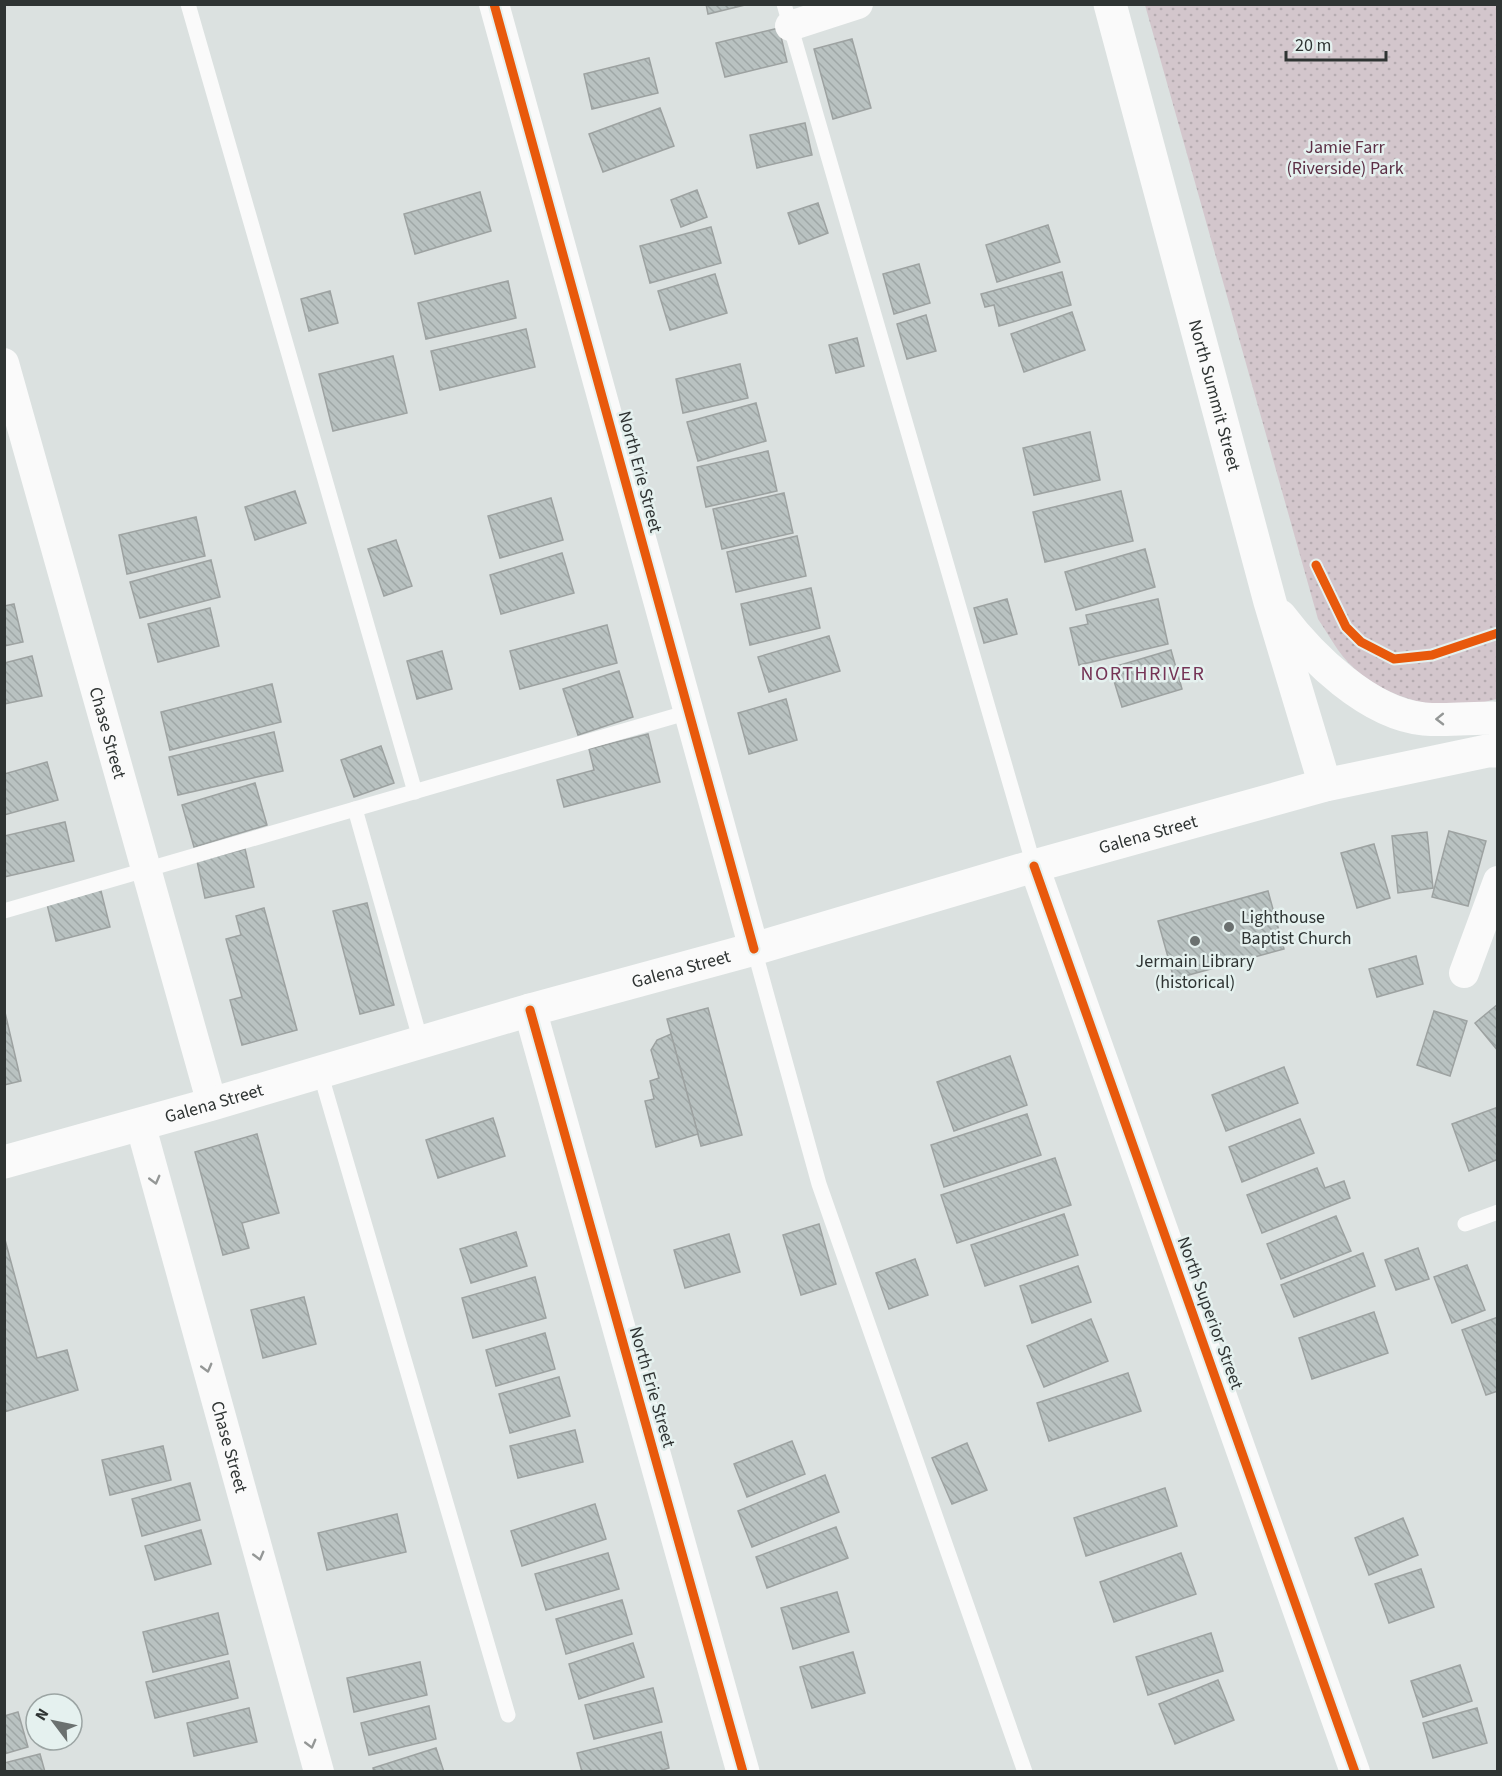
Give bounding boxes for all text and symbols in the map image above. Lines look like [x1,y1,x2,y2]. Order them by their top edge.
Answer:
scale bar [1286,24,1386,62]
text: 20 m [1295,33,1331,58]
park label: Jamie Farr (Riverside) Park [1286,135,1404,181]
street label: North Summit Street [1182,317,1247,474]
street label: North Erie Street [612,408,668,536]
district label: NORTHRIVER [1081,660,1205,688]
street label: Chase Street [83,684,133,782]
one-way arrow [1435,713,1444,725]
street label: Galena Street [1096,809,1200,860]
place label: Lighthouse Baptist Church [1241,905,1352,951]
marker: Lighthouse Baptist Church [1222,920,1236,934]
marker: Jermain Library (historical) [1188,934,1202,948]
street label: Galena Street [629,944,733,994]
place label: Jermain Library (historical) [1136,949,1255,995]
street label: Galena Street [162,1077,266,1129]
one-way arrow [148,1174,160,1185]
street label: North Superior Street [1171,1233,1249,1393]
street label: North Erie Street [623,1324,681,1450]
one-way arrow [200,1362,212,1373]
street label: Chase Street [205,1398,254,1496]
one-way arrow [252,1550,264,1561]
north arrow [24,1692,84,1752]
text: N [30,1704,54,1725]
one-way arrow [304,1738,316,1748]

